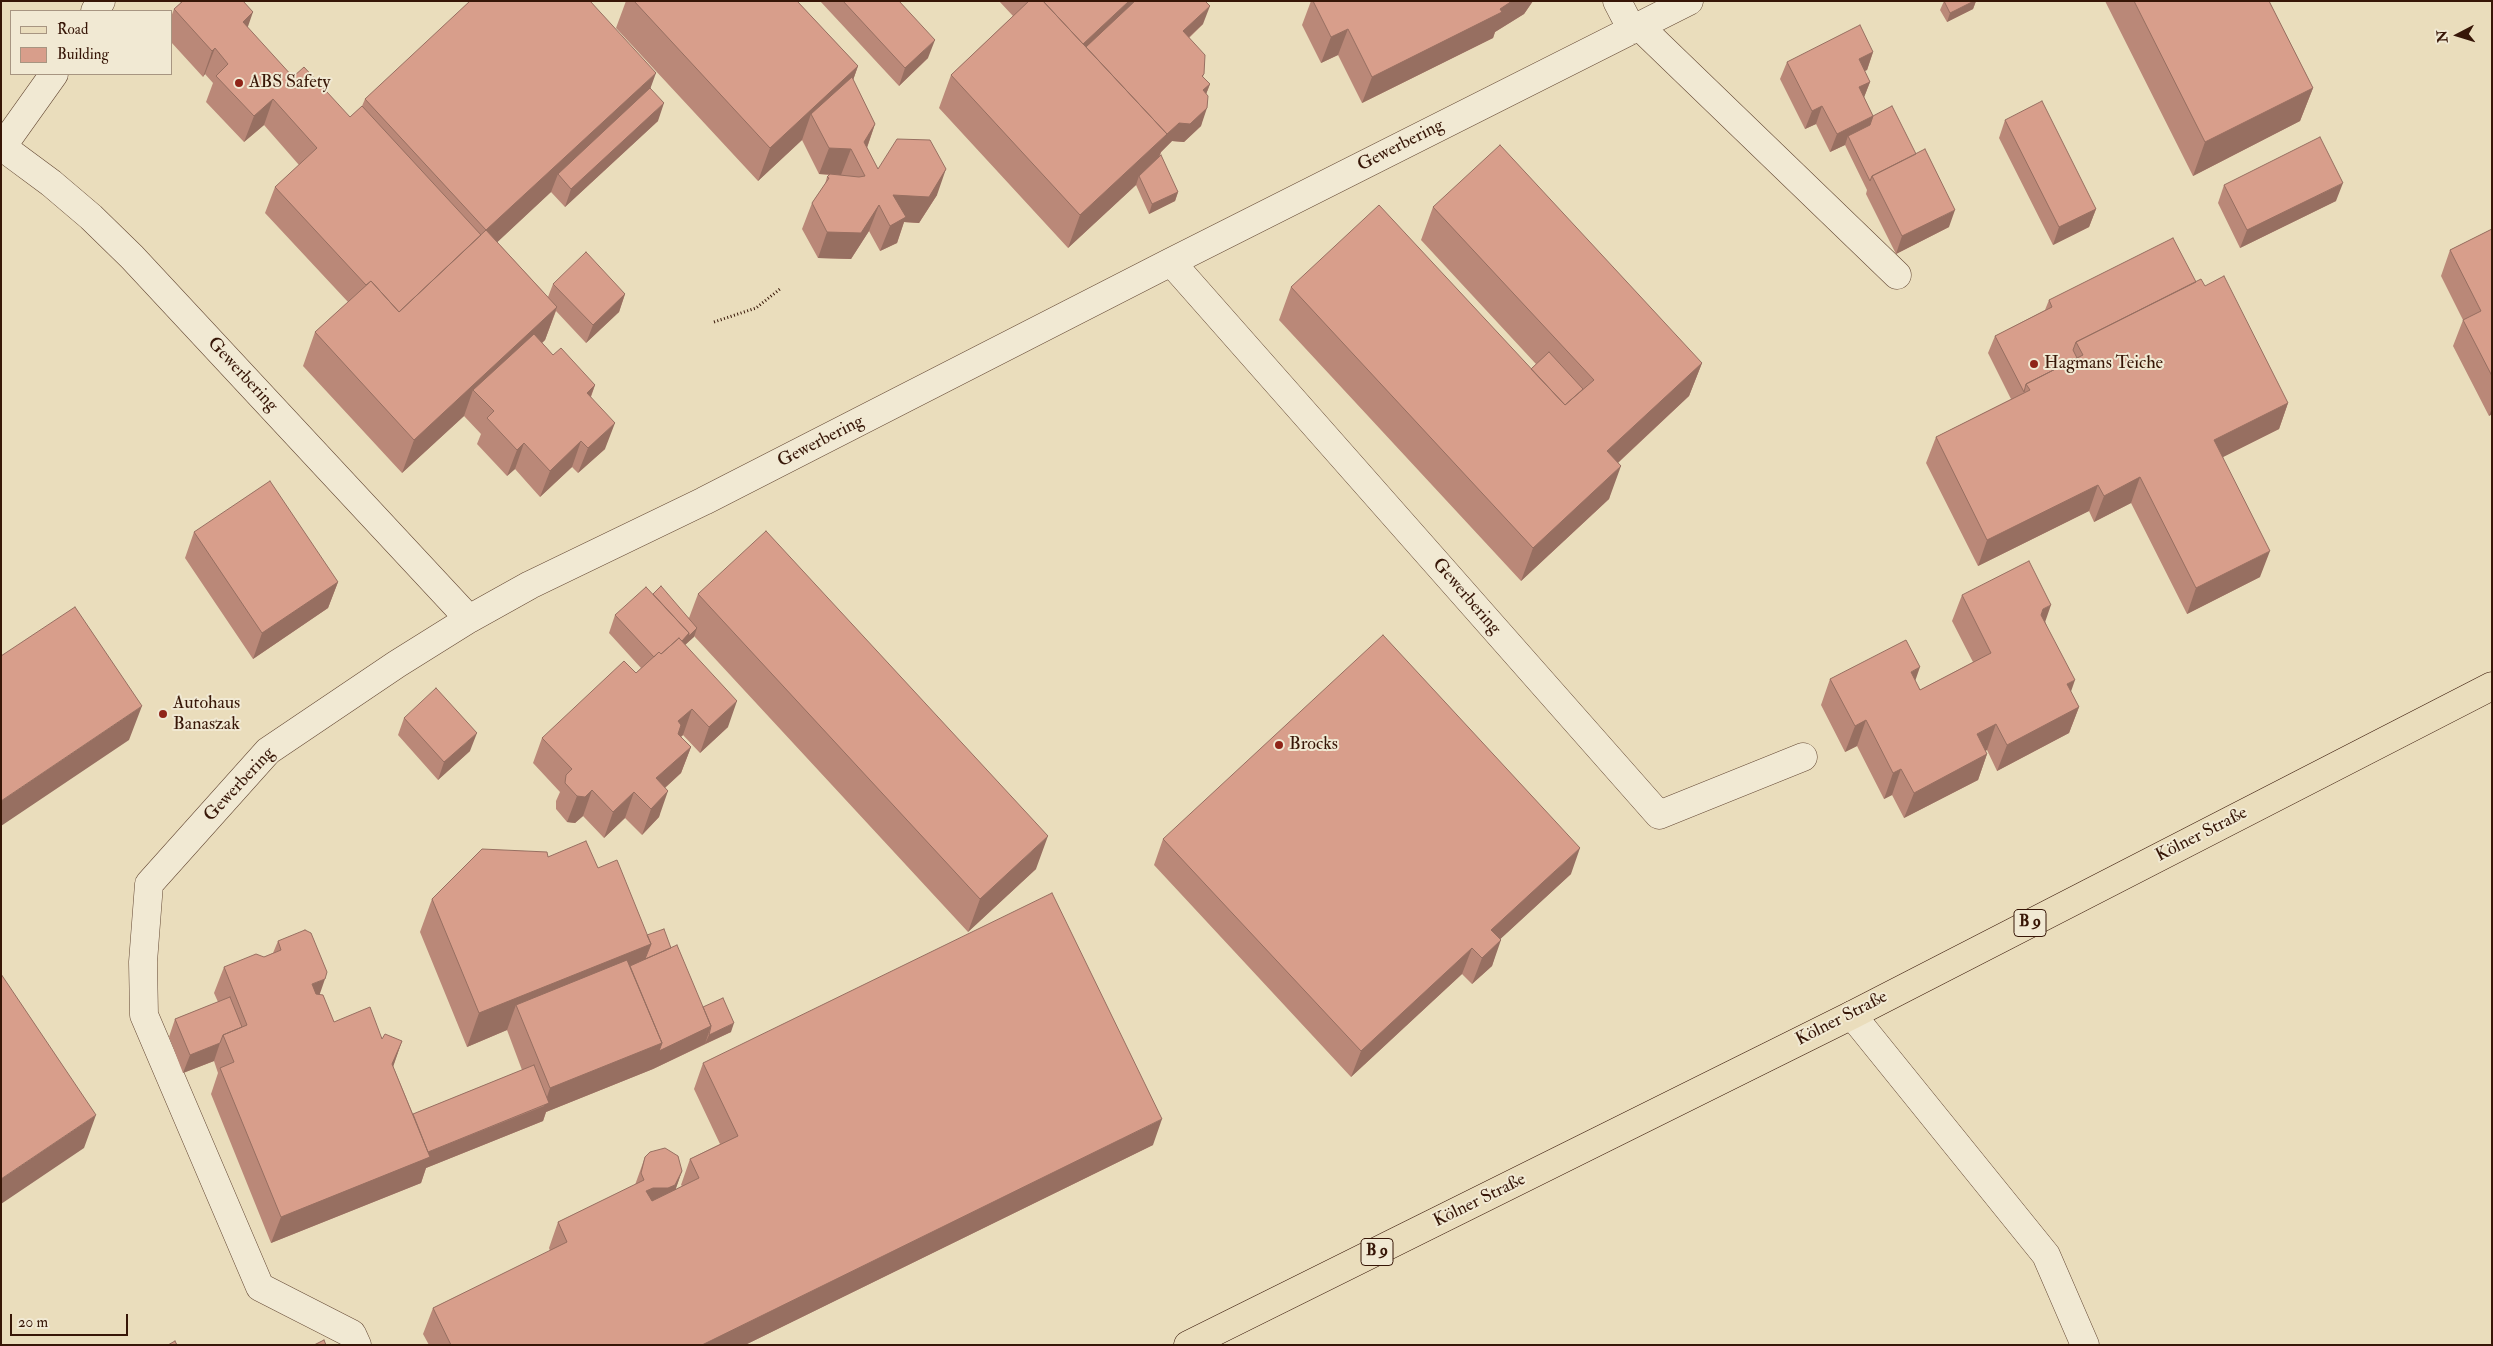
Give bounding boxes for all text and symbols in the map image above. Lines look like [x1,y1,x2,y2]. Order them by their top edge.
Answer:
legend [10,10,172,75]
north arrow [2433,10,2483,60]
text: Road [57,20,88,39]
text: N [2434,29,2452,43]
text: Building [57,45,109,64]
place label: ABS Safety [249,72,330,94]
marker: ABS Safety [233,77,245,89]
street label: Gewerbering [1354,115,1448,177]
street label: Gewerbering [202,333,282,417]
place label: Hagmans Teiche [2044,353,2163,375]
marker: Hagmans Teiche [2028,358,2040,370]
street label: Gewerbering [774,411,868,473]
street label: Gewerbering [1427,554,1505,640]
place label: Autohaus Banaszak [173,693,240,736]
marker: Autohaus Banaszak [157,708,169,720]
place label: Brocks [1289,734,1338,756]
marker: Brocks [1273,739,1285,751]
street label: Gewerbering [200,743,280,827]
street label: Kölner Straße [2153,803,2251,867]
road number: B 9 [2014,910,2046,936]
street label: Kölner Straße [1793,987,1891,1051]
street label: Kölner Straße [1430,1169,1530,1233]
road number: B 9 [1361,1238,1393,1266]
scale bar [12,1304,130,1336]
text: 20 m [18,1313,48,1332]

